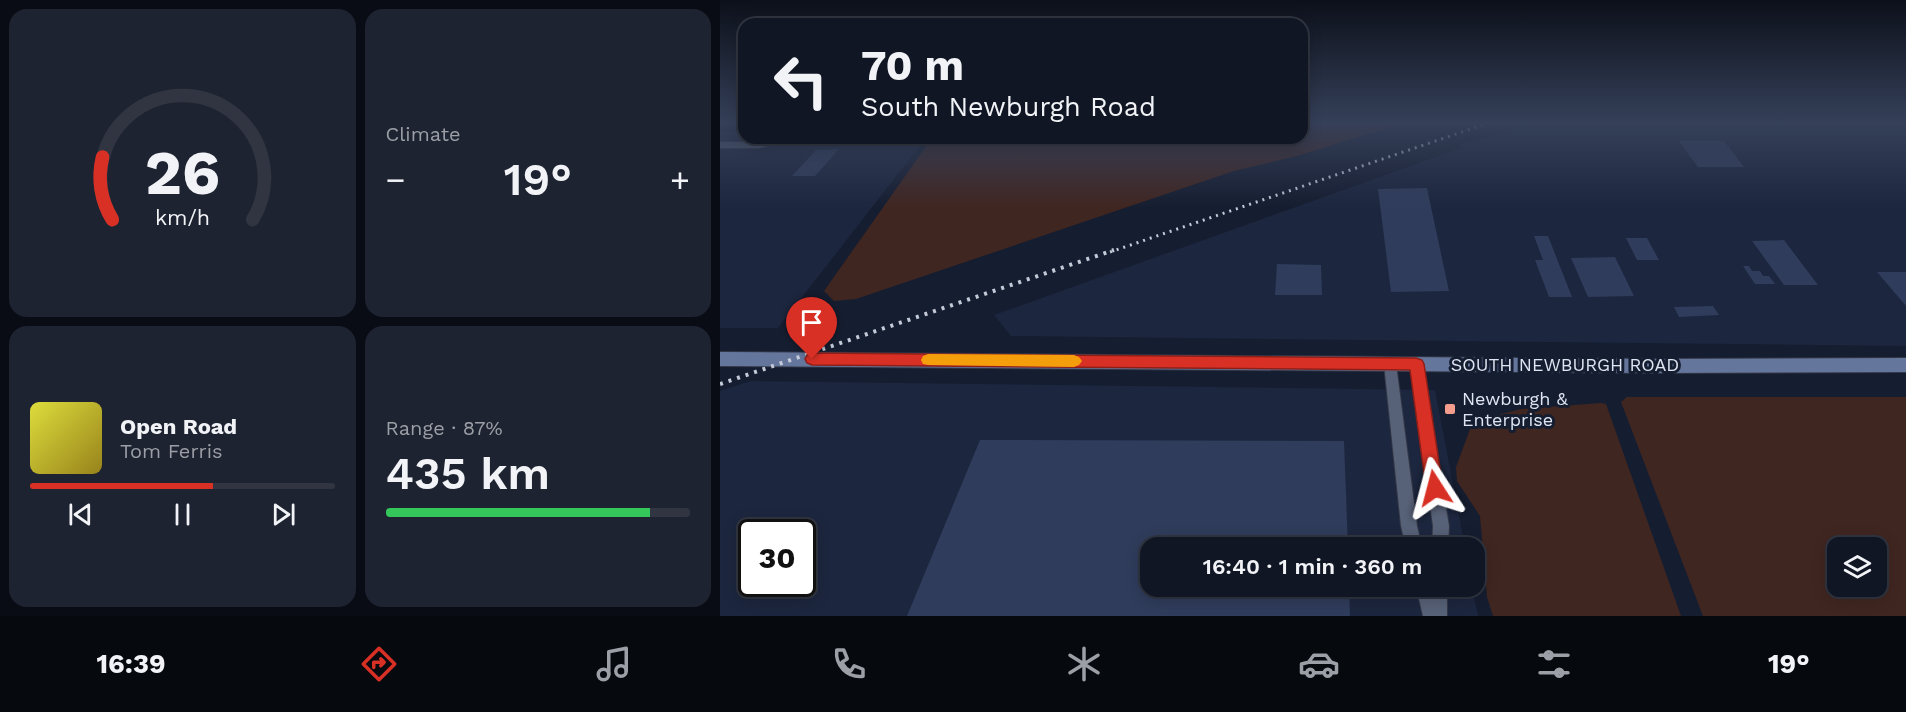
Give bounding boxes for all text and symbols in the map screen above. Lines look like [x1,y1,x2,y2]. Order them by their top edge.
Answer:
text: 70 m [861,41,964,90]
icon: left [762,42,840,120]
text: South Newburgh Road [861,91,1156,123]
text: Climate [386,122,461,146]
text: 26 [144,136,220,209]
text: 19° [504,153,572,206]
text: − [386,160,405,199]
text: + [670,160,690,199]
text: km/h [155,205,210,230]
pin [786,297,837,359]
icon: arrive [795,306,828,339]
street label: SOUTH NEWBURGH ROAD [1451,354,1679,375]
place label: Newburgh & Enterprise [1462,388,1568,430]
marker: Newburgh & Enterprise [1443,402,1457,416]
text: Open Road [120,414,237,439]
text: Range · 87% [386,416,503,440]
text: Tom Ferris [120,439,223,463]
text: 435 km [386,447,550,500]
position arrow [1403,456,1467,520]
icon: previous [64,498,97,531]
icon: pause [166,498,199,531]
icon: next [267,498,300,531]
speed limit sign: 30 [738,519,816,597]
map controls [1827,537,1887,597]
button: layers [1827,537,1887,597]
text: 16:40 · 1 min · 360 m [1203,554,1422,579]
icon: directions [358,643,400,685]
icon: music [593,643,635,685]
icon: phone [828,643,870,685]
icon: climate [1063,643,1105,685]
icon: car [1298,643,1340,685]
icon: filters [1533,643,1575,685]
text: 16:39 [96,648,166,680]
text: 19° [1768,648,1810,680]

